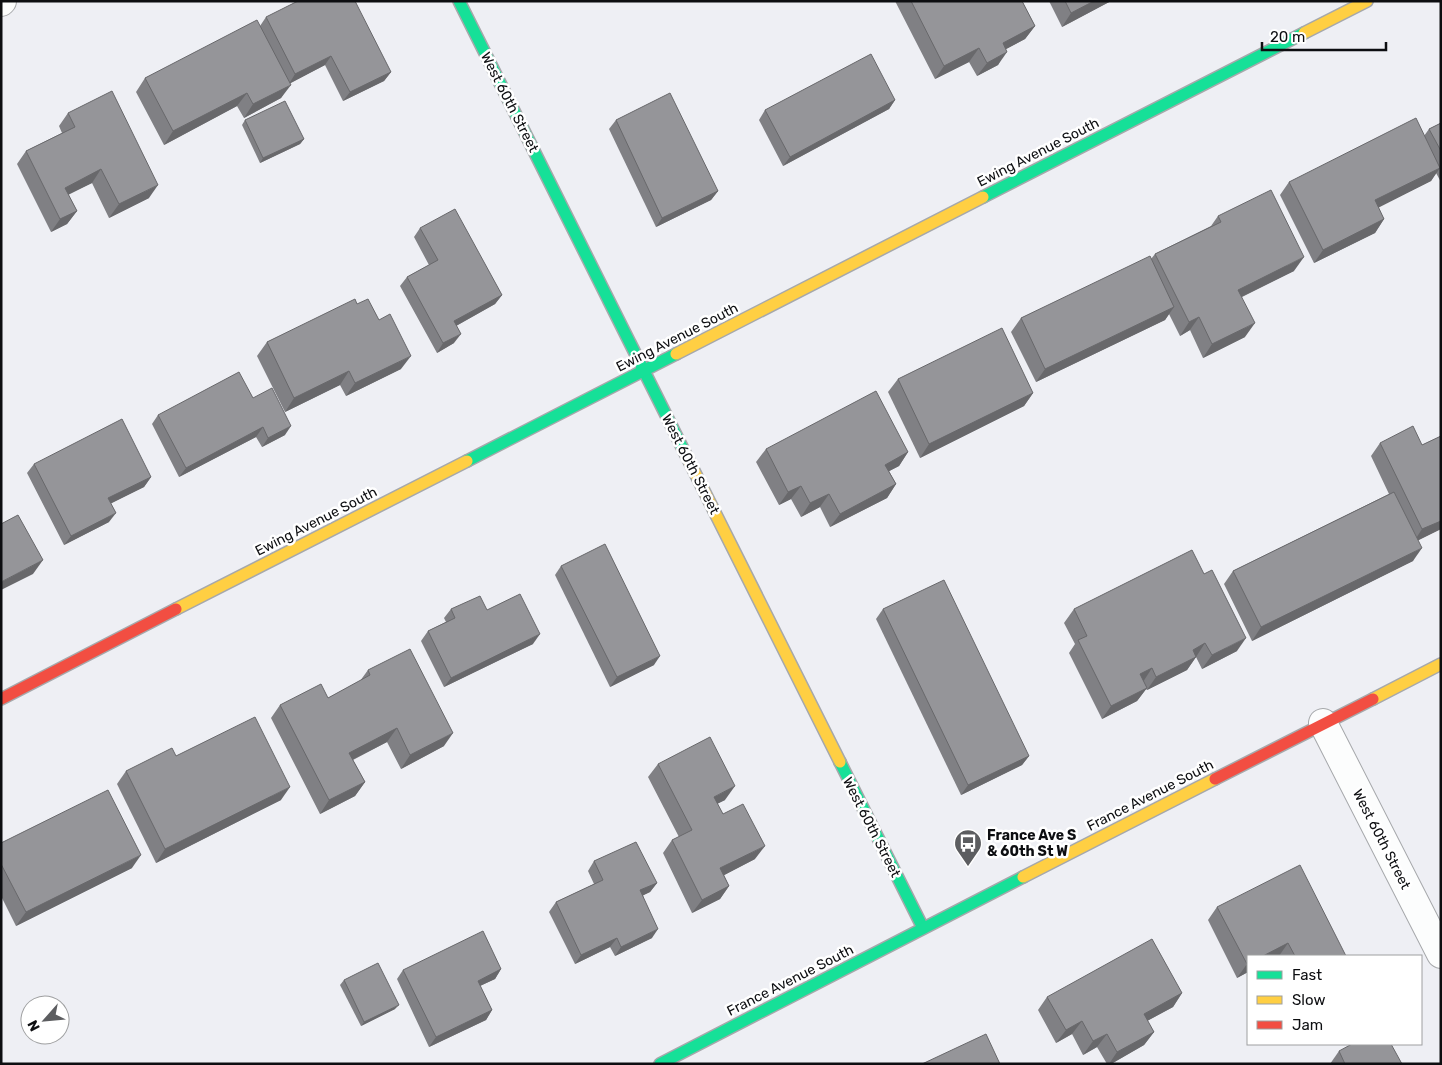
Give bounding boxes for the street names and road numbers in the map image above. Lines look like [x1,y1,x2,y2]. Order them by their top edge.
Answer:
street label: West 60th Street [477,49,542,156]
street label: Ewing Avenue South [974,114,1102,191]
street label: Ewing Avenue South [613,299,741,376]
street label: West 60th Street [658,411,723,518]
street label: Ewing Avenue South [252,483,380,560]
street label: France Avenue South [1084,756,1216,835]
street label: West 60th Street [839,774,904,881]
street label: West 60th Street [1349,786,1414,893]
street label: France Avenue South [724,941,856,1020]

